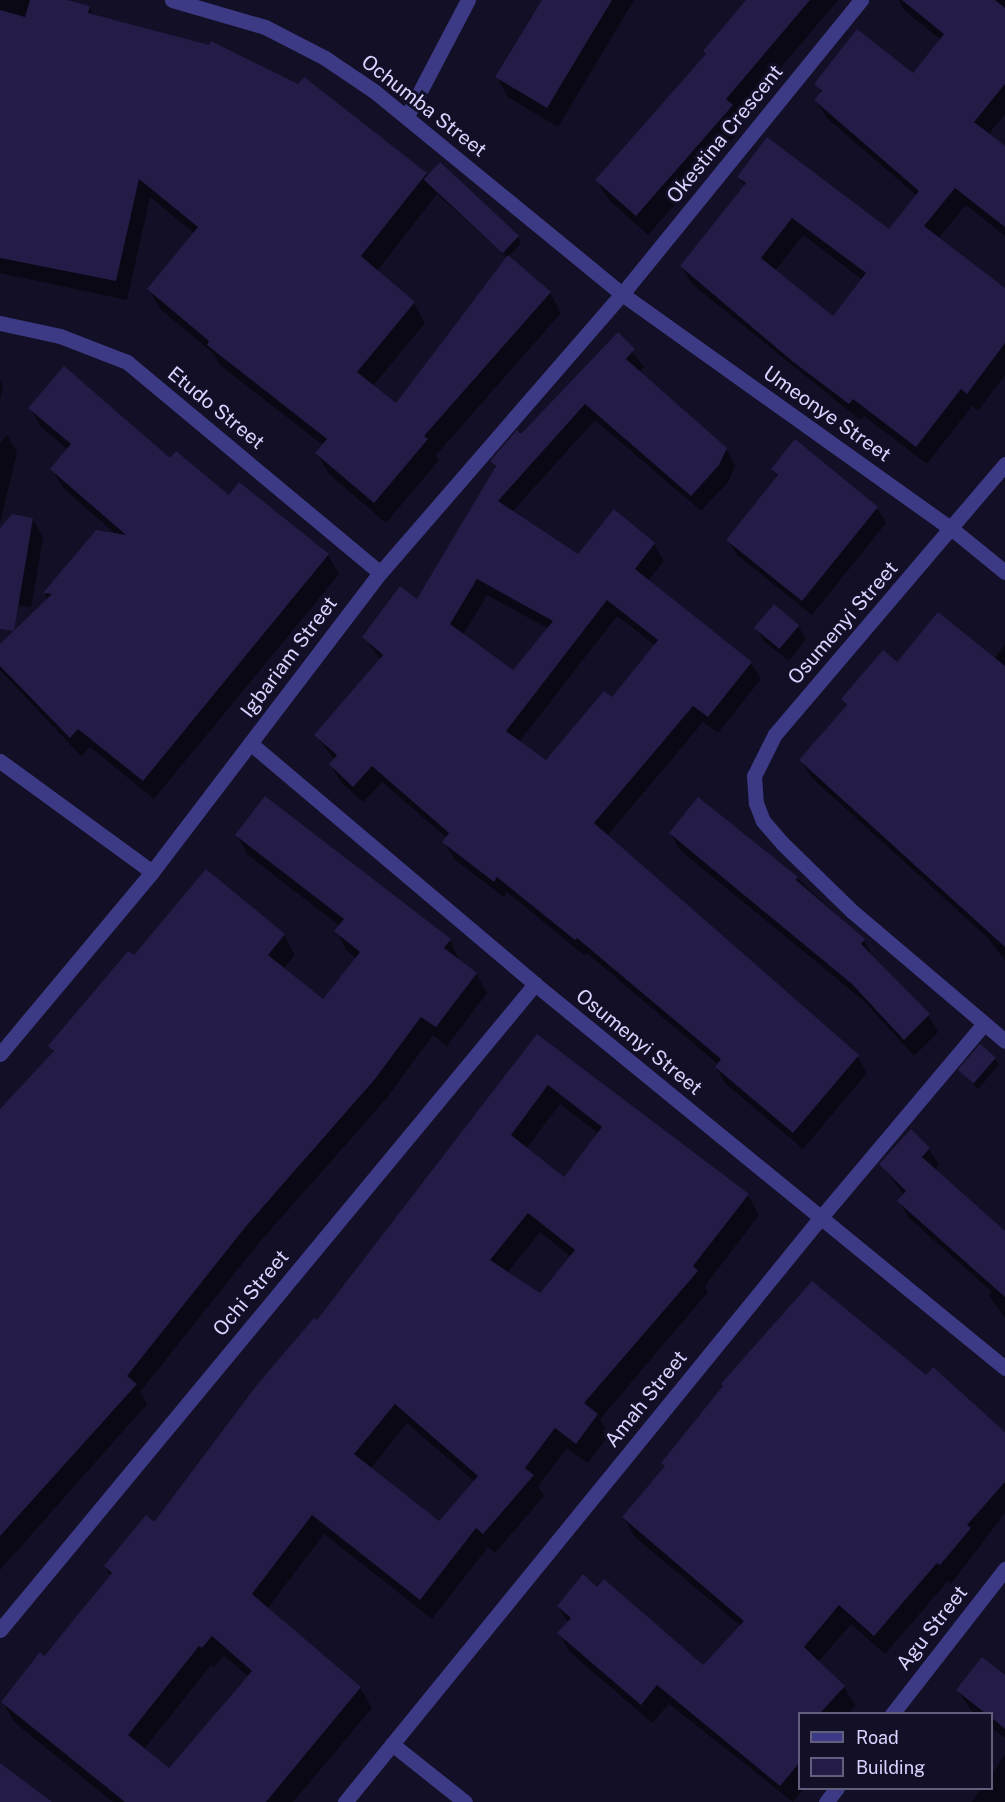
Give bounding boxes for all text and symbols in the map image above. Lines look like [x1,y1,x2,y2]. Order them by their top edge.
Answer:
street label: Ochumba Street [357,50,491,162]
street label: Okestina Crescent [662,60,788,208]
street label: Umeonye Street [759,361,895,467]
street label: Etudo Street [163,362,269,454]
street label: Osumenyi Street [783,557,903,689]
street label: Igbariam Street [236,592,342,722]
street label: Osumenyi Street [571,984,707,1100]
street label: Ochi Street [208,1245,294,1341]
street label: Amah Street [600,1346,692,1452]
street label: Agu Street [891,1581,973,1675]
legend [798,1712,993,1790]
text: Road [856,1727,899,1748]
text: Building [856,1757,925,1778]

